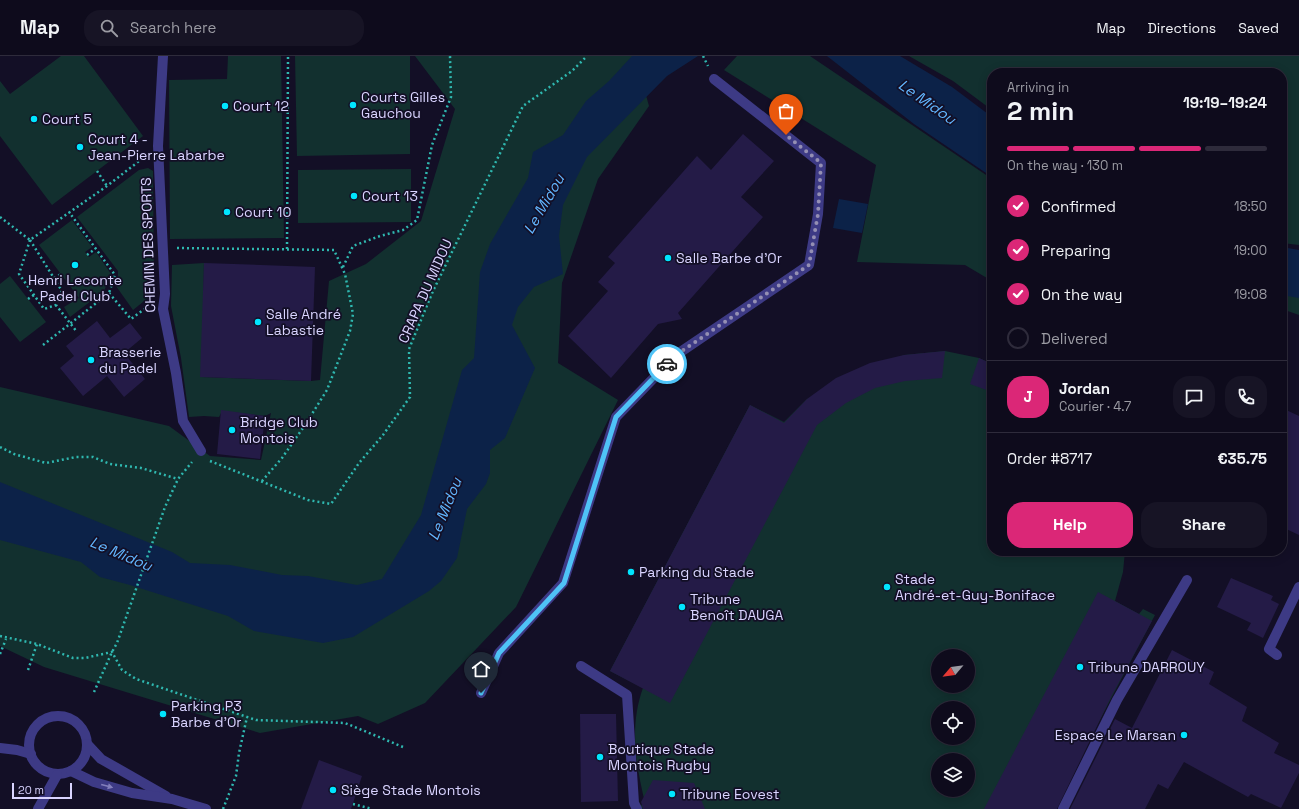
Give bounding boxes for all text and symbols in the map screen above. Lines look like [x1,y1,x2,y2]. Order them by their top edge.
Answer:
search box [84,10,364,46]
text: Map [20,15,60,40]
icon: search [98,17,120,39]
text: Search here [130,18,216,37]
text: Map [1096,19,1126,37]
text: Directions [1148,19,1216,37]
text: Saved [1238,19,1279,37]
water label: Le Midou [895,75,960,129]
text: Arriving in [1007,79,1069,96]
place label: Courts Gilles Gauchou [361,88,445,122]
text: 19:19–19:24 [1183,93,1267,112]
pin [769,94,803,135]
text: 2 min [1007,94,1074,128]
place label: Court 12 [233,97,289,115]
marker: Courts Gilles Gauchou [348,100,358,110]
icon: bag [775,100,797,122]
marker: Court 12 [220,101,230,111]
place label: Court 5 [42,110,92,128]
marker: Court 5 [29,114,39,124]
place label: Court 4 - Jean-Pierre Labarbe [88,130,225,164]
marker: Court 4 - Jean-Pierre Labarbe [75,142,85,152]
text: On the way · 130 m [1007,157,1123,174]
water label: Le Midou [519,170,569,237]
street label: CHEMIN DES SPORTS [137,177,159,313]
place label: Court 13 [362,187,418,205]
marker: Court 13 [349,191,359,201]
icon: check [1007,195,1029,217]
text: Confirmed [1041,197,1116,216]
text: 18:50 [1234,198,1267,215]
place label: Court 10 [235,203,291,221]
marker: Court 10 [222,207,232,217]
street label: CRAPA DU MIDOU [394,236,456,346]
icon: check [1007,239,1029,261]
text: Preparing [1041,241,1111,260]
text: 19:00 [1234,242,1267,259]
place label: Salle Barbe d'Or [676,249,782,267]
marker: Salle Barbe d'Or [663,253,673,263]
marker: Henri Leconte Padel Club [70,260,80,270]
place label: Henri Leconte Padel Club [28,271,122,305]
icon: check [1007,283,1029,305]
text: On the way [1041,285,1122,304]
text: 19:08 [1234,286,1267,303]
place label: Salle André Labastie [266,305,341,339]
marker: Salle André Labastie [253,317,263,327]
text: Delivered [1041,329,1108,348]
place label: Brasserie du Padel [99,343,161,377]
courier [647,344,687,384]
icon: car [656,353,678,375]
marker: Brasserie du Padel [86,355,96,365]
button: chat [1173,376,1215,418]
button: phone [1225,376,1267,418]
text: Jordan [1059,379,1110,398]
text: J [1023,387,1033,406]
text: Courier · 4.7 [1059,398,1131,415]
place label: Bridge Club Montois [240,413,318,447]
marker: Bridge Club Montois [227,425,237,435]
text: Order #8717 [1007,449,1092,468]
text: €35.75 [1217,449,1267,468]
water label: Le Midou [423,474,466,543]
button: Help [1007,502,1133,548]
button: Share [1141,502,1267,548]
water label: Le Midou [87,532,156,575]
place label: Parking du Stade [639,563,754,581]
marker: Parking du Stade [626,567,636,577]
place label: Stade André-et-Guy-Boniface [895,570,1055,604]
marker: Stade André-et-Guy-Boniface [882,582,892,592]
place label: Tribune Benoît DAUGA [690,590,784,624]
marker: Tribune Benoît DAUGA [677,602,687,612]
north arrow [931,649,975,693]
map controls [931,649,975,797]
pin [464,652,498,693]
icon: home [470,658,492,680]
place label: Tribune DARROUY [1088,658,1205,676]
marker: Tribune DARROUY [1075,662,1085,672]
place label: Parking P3 Barbe d'Or [171,697,242,731]
button: locate [931,701,975,745]
marker: Parking P3 Barbe d'Or [158,709,168,719]
place label: Espace Le Marsan [1055,726,1176,744]
marker: Espace Le Marsan [1179,730,1189,740]
place label: Boutique Stade Montois Rugby [608,740,714,774]
marker: Boutique Stade Montois Rugby [595,752,605,762]
button: layers [931,753,975,797]
scale bar [12,781,72,800]
place label: Siège Stade Montois [341,781,481,799]
text: 20 m [18,783,44,797]
one-way arrow [101,783,113,789]
marker: Siège Stade Montois [328,785,338,795]
place label: Tribune Eovest [680,785,779,803]
marker: Tribune Eovest [667,789,677,799]

